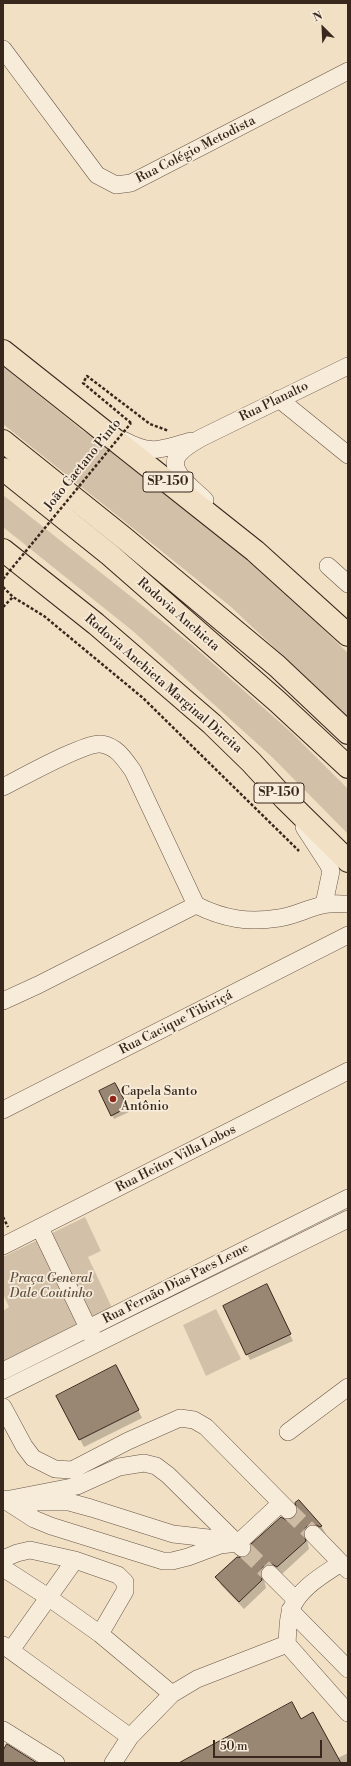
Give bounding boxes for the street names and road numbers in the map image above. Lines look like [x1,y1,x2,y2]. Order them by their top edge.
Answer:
street label: Rua Colégio Metodista [134,113,258,187]
street label: Rua Planalto [237,379,311,425]
street label: João Caetano Pinto [41,416,125,514]
road number: SP-150 [143,472,193,492]
street label: Rodovia Anchieta [134,575,222,655]
street label: Rodovia Anchieta Marginal Direita [81,611,245,757]
road number: SP-150 [254,783,304,803]
street label: Rua Cacique Tibiriçá [117,988,235,1058]
street label: Rua Heitor Villa Lobos [113,1122,239,1196]
street label: Rua Fernão Dias Paes Leme [100,1240,252,1328]

